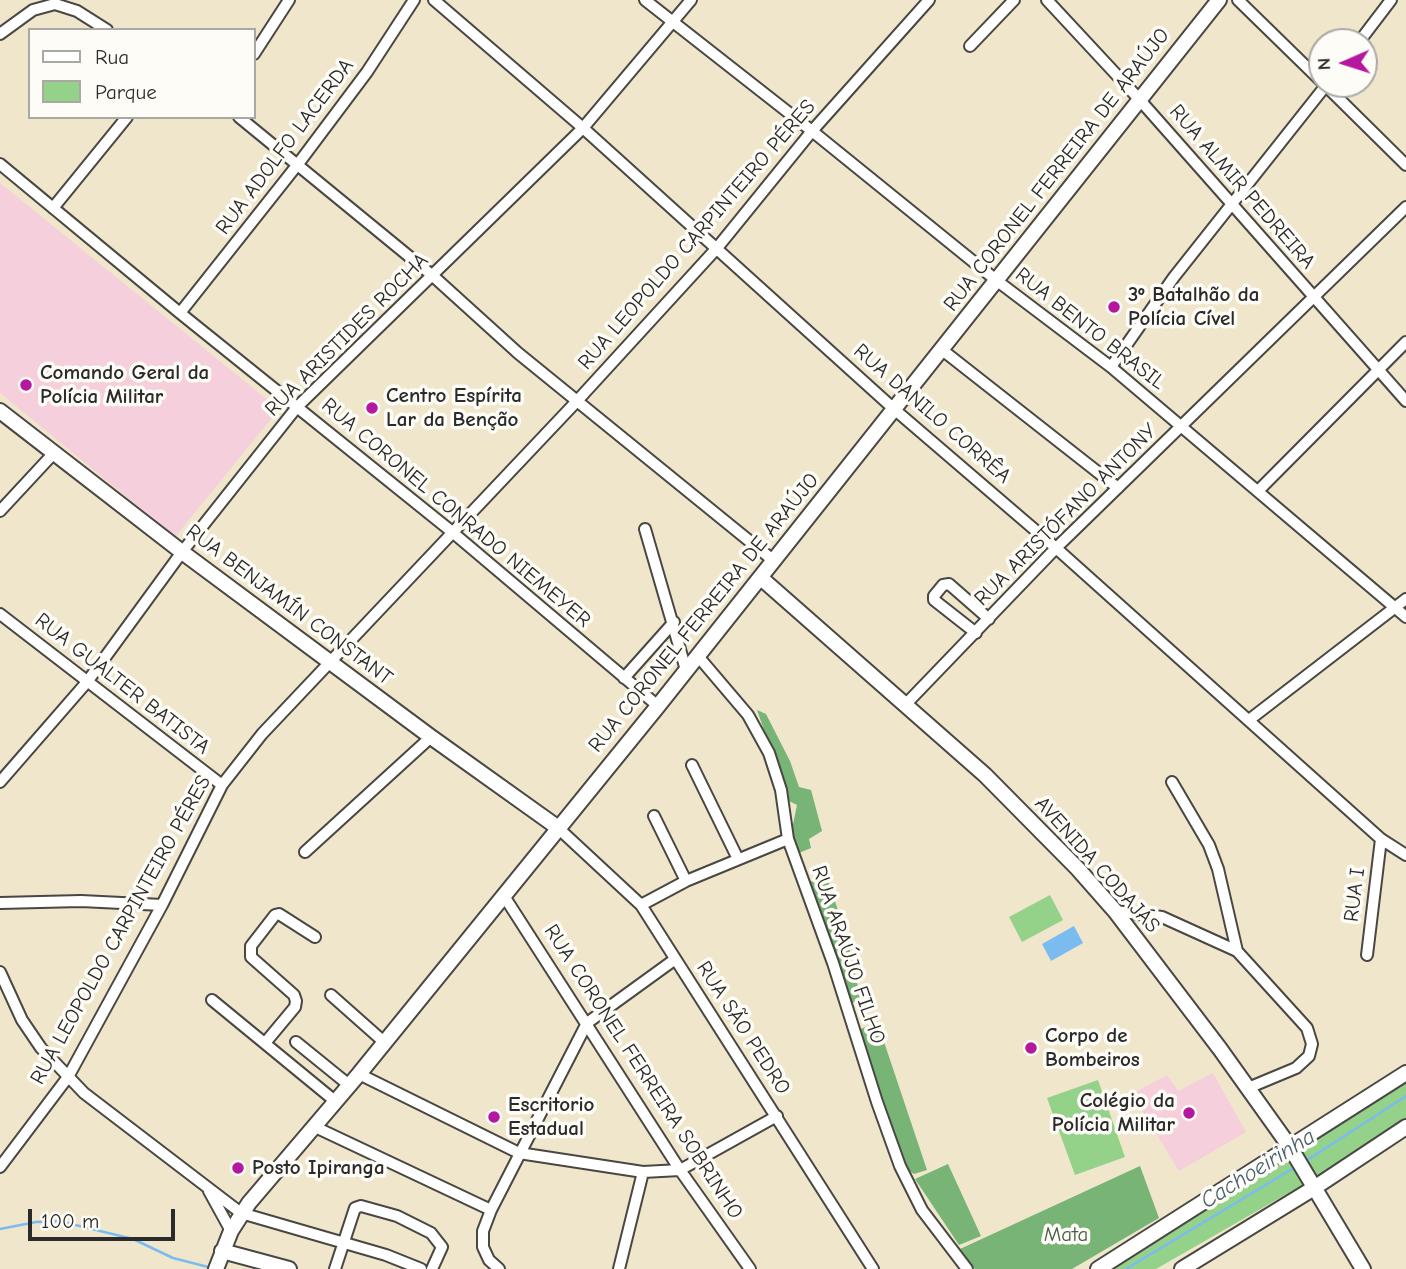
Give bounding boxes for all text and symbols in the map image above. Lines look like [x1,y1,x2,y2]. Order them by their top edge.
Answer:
street label: RUA CORONEL FERREIRA DE ARAÚJO [939,23,1175,317]
legend [28,28,256,119]
north arrow [1308,28,1378,98]
text: Rua [95,45,129,69]
street label: RUA ADOLFO LACERDA [211,54,359,240]
text: N [1313,57,1335,71]
text: Parque [95,80,157,104]
street label: RUA LEOPOLDO CARPINTEIRO PÉRES [573,95,821,375]
street label: RUA ALMIR PEDREIRA [1164,100,1320,274]
street label: RUA ARISTIDES ROCHA [260,248,434,422]
street label: RUA BENTO BRASIL [1010,262,1170,396]
place label: 3º Batalhão da Polícia Cível [1128,282,1259,332]
marker: 3º Batalhão da Polícia Cível [1106,299,1122,315]
street label: RUA DANILO CORRÊA [848,339,1016,489]
place label: Comando Geral da Polícia Militar [40,360,209,410]
marker: Comando Geral da Polícia Militar [18,377,34,393]
place label: Centro Espírita Lar da Benção [386,383,522,433]
street label: RUA CORONEL CONRADO NIEMEYER [316,393,596,633]
marker: Centro Espírita Lar da Benção [364,400,380,416]
street label: RUA ARISTÓFANO ANTONY [969,418,1163,612]
street label: RUA CORONEL FERREIRA DE ARAÚJO [583,468,825,758]
street label: RUA BENJAMÍN CONSTANT [181,519,397,691]
street label: RUA GUALTER BATISTA [30,608,214,760]
street label: RUA LEOPOLDO CARPINTEIRO PÉRES [25,771,217,1089]
street label: AVENIDA CODAJÁS [1029,792,1165,938]
street label: RUA ARAÚJO FILHO [806,862,890,1048]
street label: RUA I [1339,867,1371,923]
street label: RUA CORONEL FERREIRA SOBRINHO [538,920,748,1224]
street label: RUA SÃO PEDRO [691,957,795,1099]
place label: Corpo de Bombeiros [1045,1023,1140,1073]
marker: Corpo de Bombeiros [1023,1040,1039,1056]
place label: Colégio da Polícia Militar [1052,1088,1175,1138]
place label: Escritorio Estadual [508,1092,594,1142]
marker: Colégio da Polícia Militar [1181,1105,1197,1121]
marker: Escritorio Estadual [486,1109,502,1125]
water label: Cachoeirinha [1196,1123,1320,1215]
place label: Posto Ipiranga [252,1155,385,1181]
marker: Posto Ipiranga [230,1160,246,1176]
scale bar [32,1196,178,1240]
text: 100 m [41,1209,99,1233]
park label: Mata [1044,1222,1088,1248]

